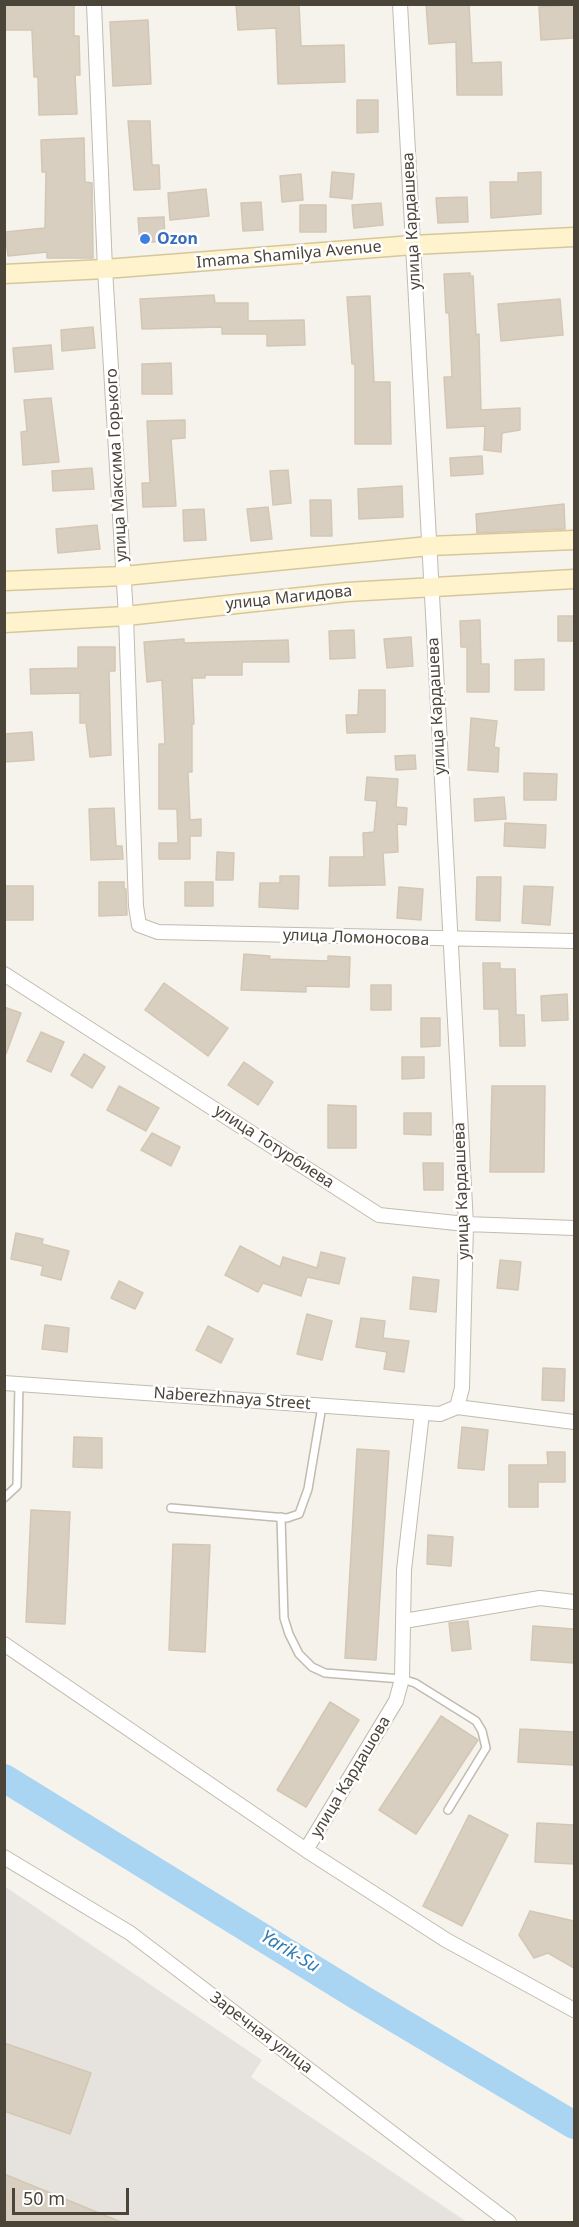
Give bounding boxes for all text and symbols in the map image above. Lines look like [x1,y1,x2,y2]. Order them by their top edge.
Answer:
street label: улица Кардашева [399,152,425,290]
place label: Ozon [157,229,198,249]
marker: Ozon [138,232,152,246]
street label: Imama Shamilya Avenue [196,237,382,273]
street label: улица Максима Горького [102,368,132,562]
street label: улица Магидова [225,582,353,614]
street label: улица Кардашева [424,637,450,775]
street label: улица Ломоносова [282,926,430,950]
street label: улица Тотурбиева [211,1101,337,1193]
street label: улица Кардашева [450,1122,474,1260]
street label: Naberezhnaya Street [153,1384,311,1414]
street label: улица Кардашова [307,1713,395,1841]
water label: Yarik-Su [257,1926,323,1978]
street label: Заречная улица [206,1988,316,2078]
scale bar [15,2176,132,2214]
text: 50 m [23,2186,65,2210]

